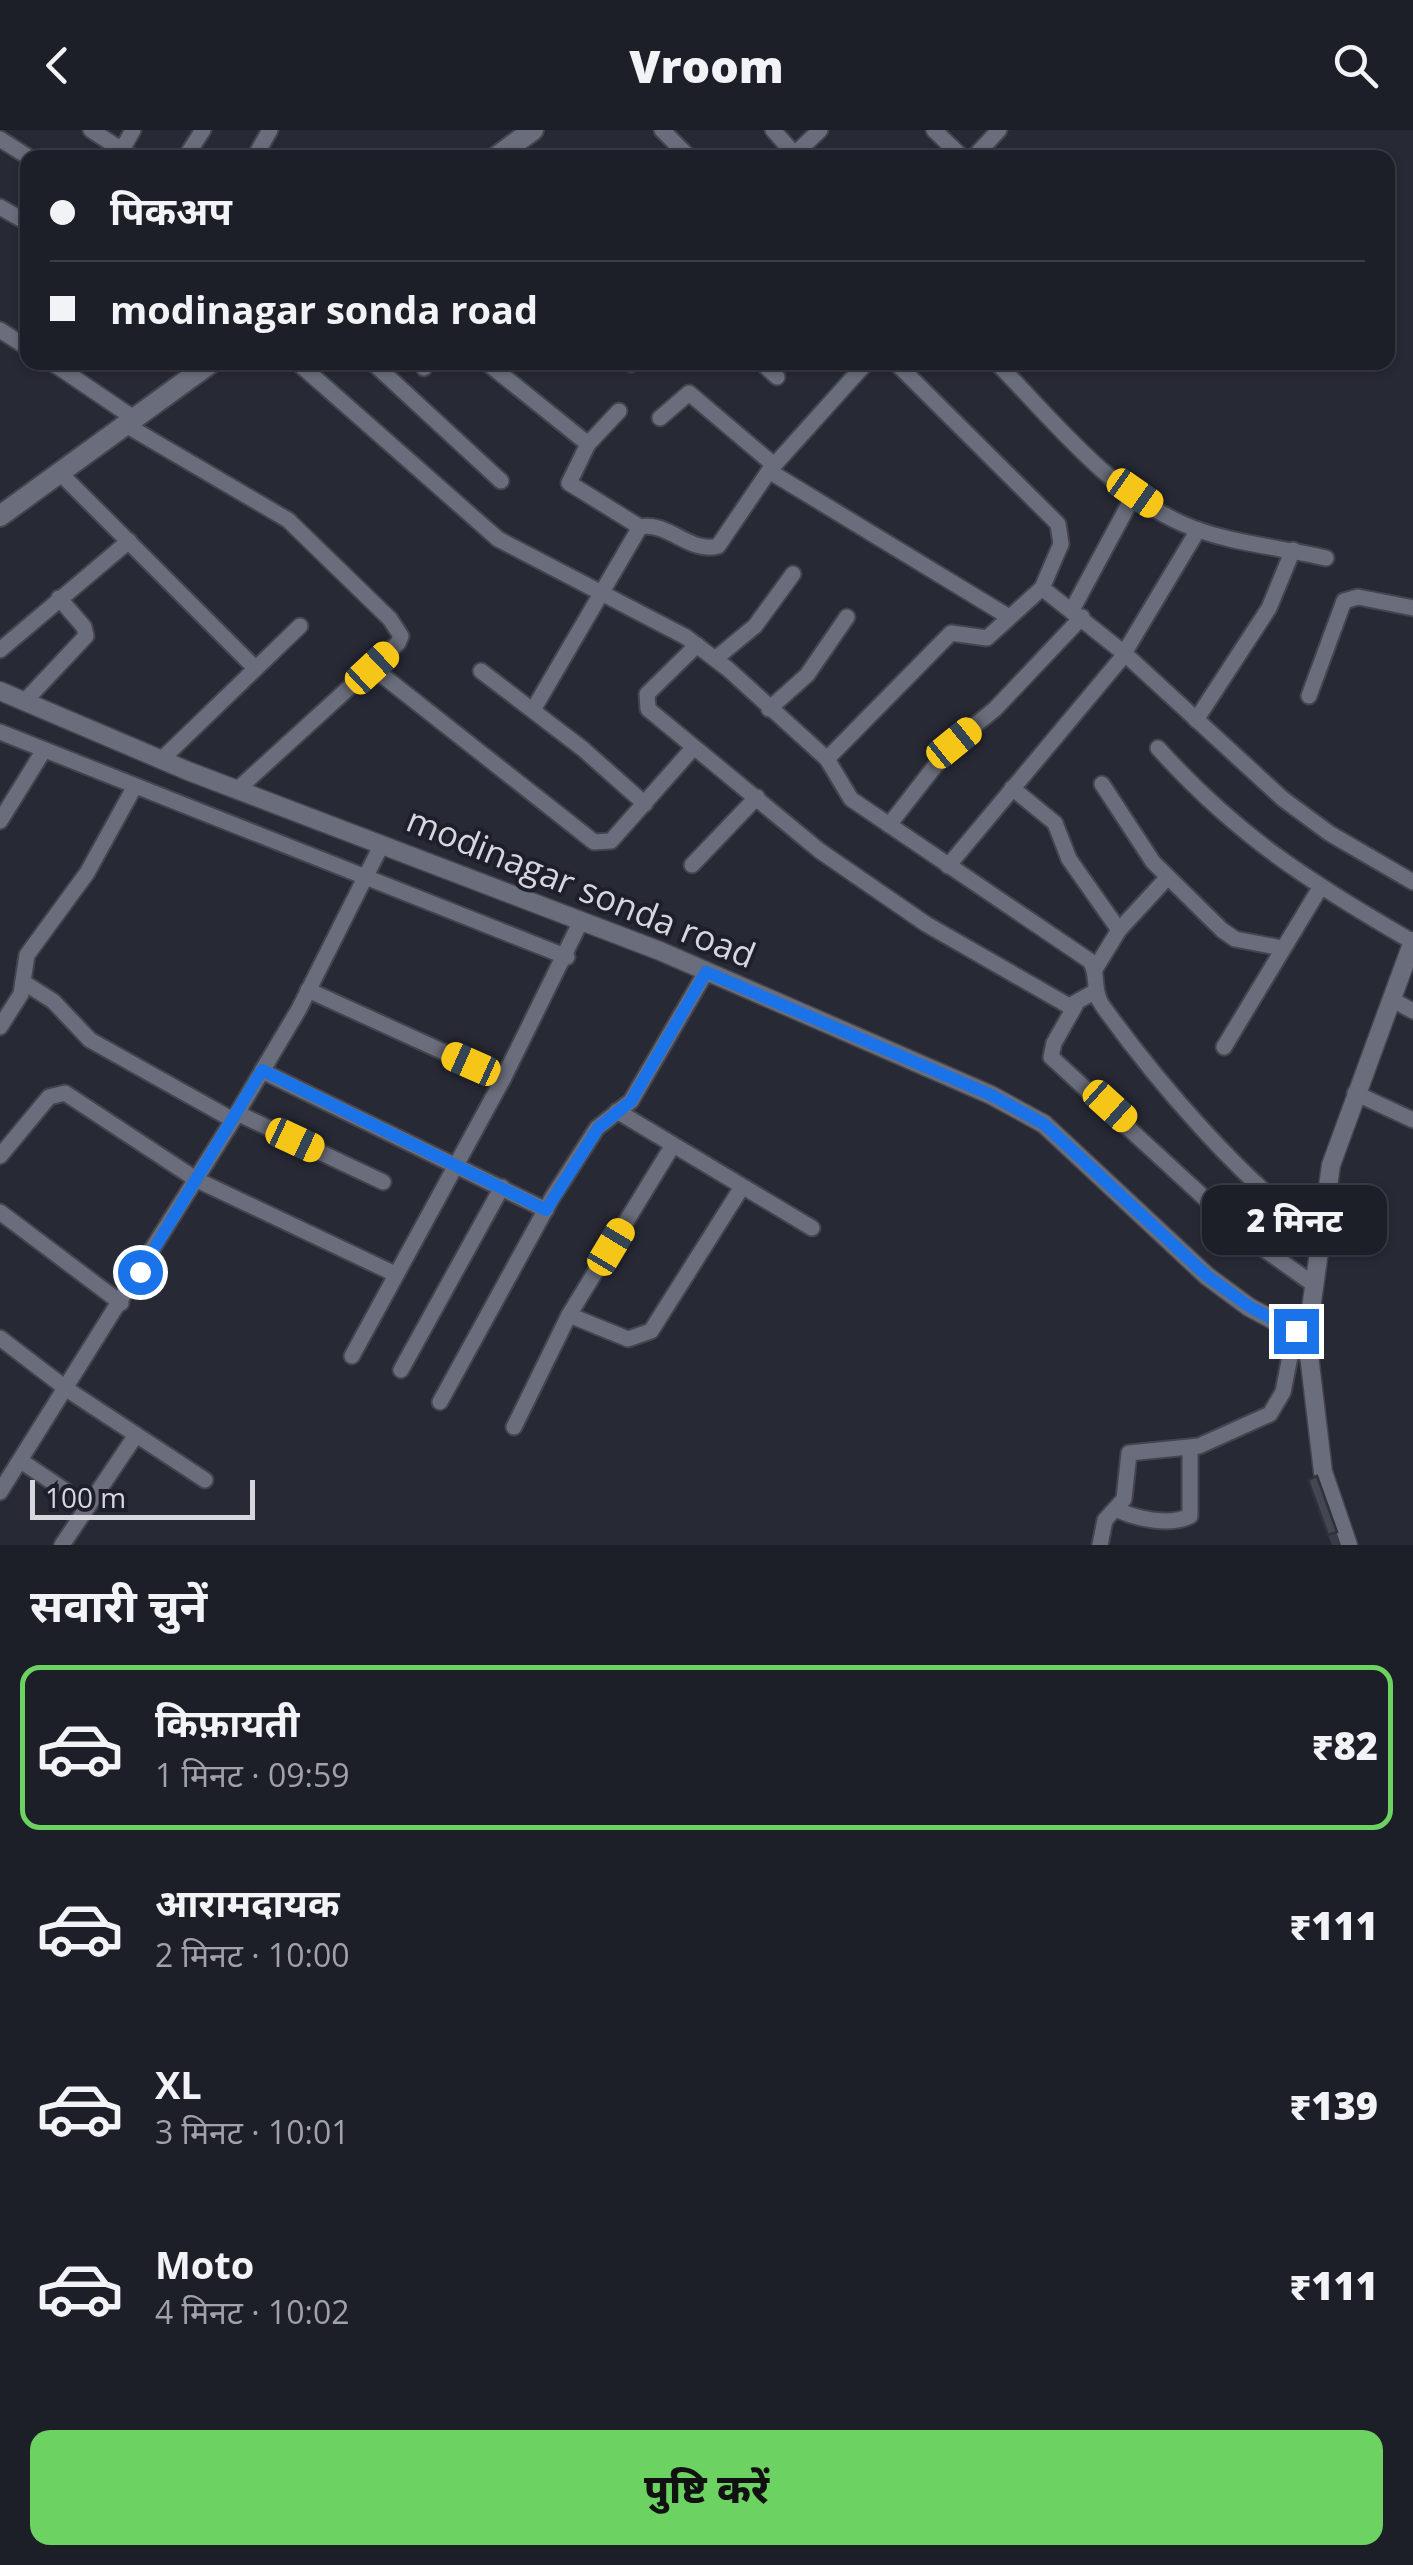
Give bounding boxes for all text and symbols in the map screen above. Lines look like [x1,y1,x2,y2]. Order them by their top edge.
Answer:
text: Vroom [629,35,784,96]
icon: back [30,38,85,93]
icon: search [1328,38,1383,93]
text: पिकअप [110,184,232,236]
text: modinagar sonda road [110,283,538,335]
car [1102,464,1168,522]
car [340,637,404,699]
car [921,712,987,774]
street label: modinagar sonda road [400,795,763,978]
car [437,1038,505,1090]
car [1078,1075,1142,1137]
car [261,1114,329,1166]
callout: 2 मिनट [1204,1186,1388,1256]
text: 2 मिनट [1247,1198,1342,1241]
car [583,1214,639,1280]
route start [118,1250,163,1295]
route end [1274,1309,1319,1354]
scale bar [30,1475,255,1520]
text: 100 m [45,1478,126,1516]
text: सवारी चुनें [30,1574,207,1635]
text: किफ़ायती [155,1696,299,1748]
icon: car [35,1703,125,1793]
text: ₹82 [1312,1719,1378,1771]
text: 1 मिनट · 09:59 [155,1753,350,1796]
text: आरामदायक [155,1876,339,1928]
icon: car [35,1883,125,1973]
text: ₹111 [1289,1899,1378,1951]
text: 2 मिनट · 10:00 [155,1933,350,1976]
text: XL [155,2058,202,2110]
icon: car [35,2063,125,2153]
text: ₹139 [1289,2079,1378,2131]
text: 3 मिनट · 10:01 [155,2110,350,2153]
text: Moto [155,2238,254,2290]
icon: car [35,2243,125,2333]
text: ₹111 [1289,2259,1378,2311]
text: 4 मिनट · 10:02 [155,2290,350,2333]
button: पुष्टि करें [30,2430,1383,2545]

